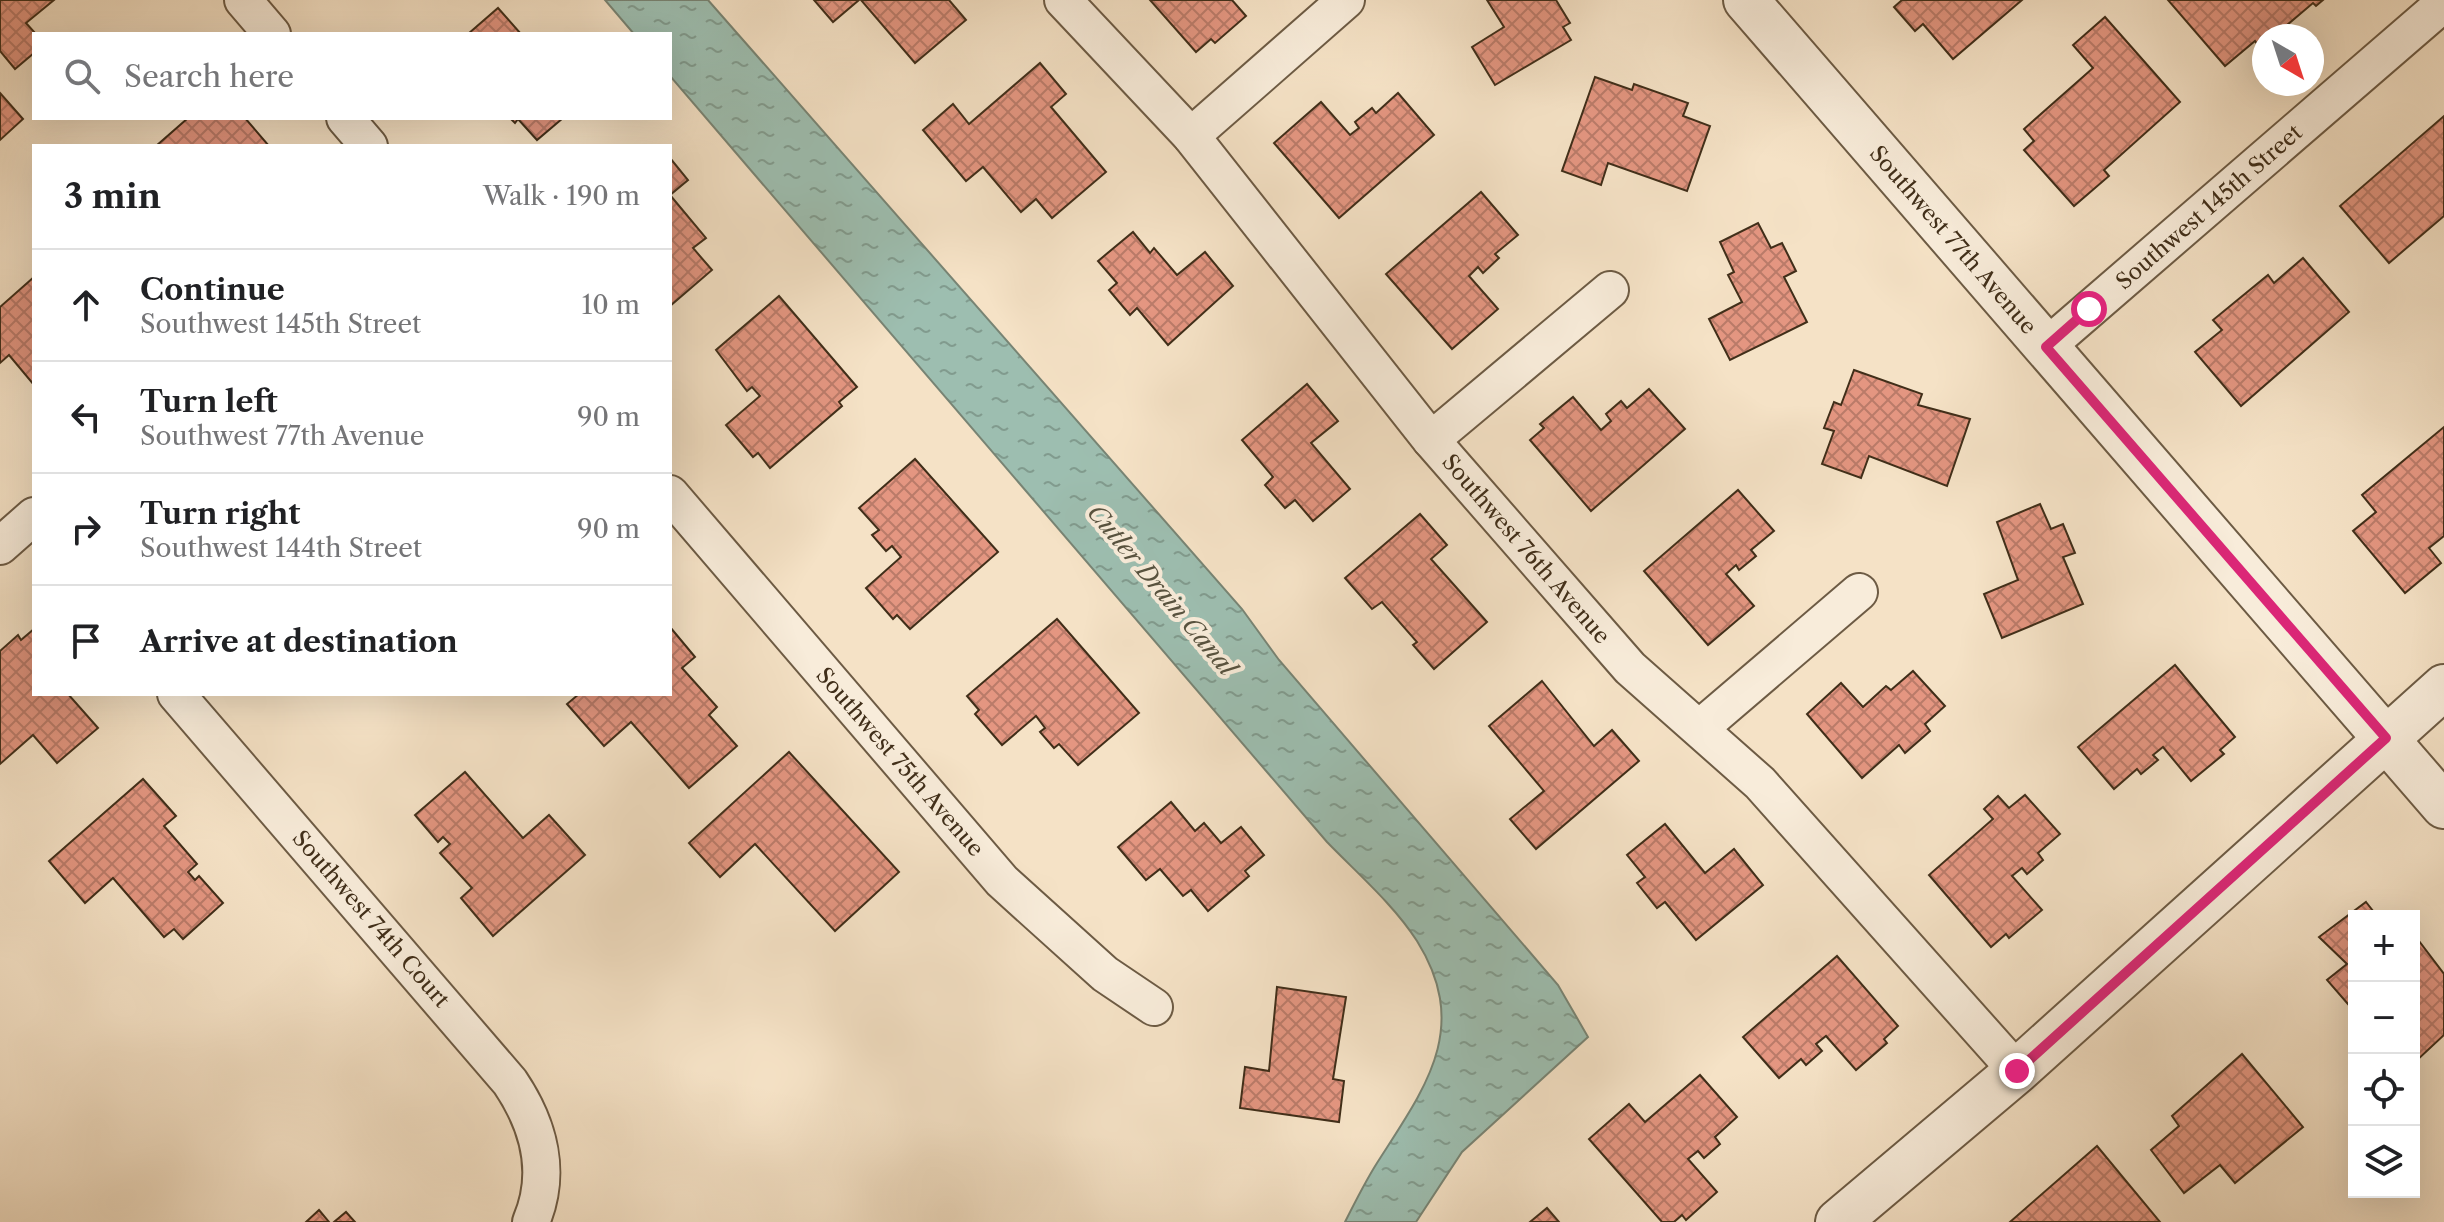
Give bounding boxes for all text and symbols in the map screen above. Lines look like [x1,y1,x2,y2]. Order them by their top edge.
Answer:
north arrow [2252,24,2324,96]
search box [32,32,672,120]
icon: search [60,54,104,98]
text: Search here [124,58,294,95]
street label: Southwest 145th Street [2110,119,2308,295]
street label: Southwest 77th Avenue [1864,140,2042,340]
text: 3 min [64,175,161,217]
text: Walk · 190 m [483,180,640,212]
text: Continue [140,271,285,308]
icon: ahead [64,283,108,327]
text: 10 m [581,289,640,321]
route start [2071,291,2107,327]
text: Southwest 145th Street [140,308,421,340]
text: Turn left [140,383,277,420]
icon: left [64,395,108,439]
text: 90 m [577,401,640,433]
text: Southwest 77th Avenue [140,420,424,452]
street label: Southwest 76th Avenue [1436,449,1616,649]
text: Turn right [140,495,300,532]
water label: Cutler Drain Canal [1082,498,1244,683]
icon: right [64,507,108,551]
text: 90 m [577,513,640,545]
text: Southwest 144th Street [140,532,422,564]
icon: arrive [64,619,108,663]
text: Arrive at destination [140,623,458,660]
street label: Southwest 75th Avenue [811,662,989,862]
street label: Southwest 74th Court [287,825,455,1013]
map controls [2348,910,2420,1198]
button: + [2348,910,2420,982]
button: − [2348,982,2420,1054]
route end [1999,1053,2035,1089]
button: locate [2348,1054,2420,1126]
button: layers [2348,1126,2420,1198]

